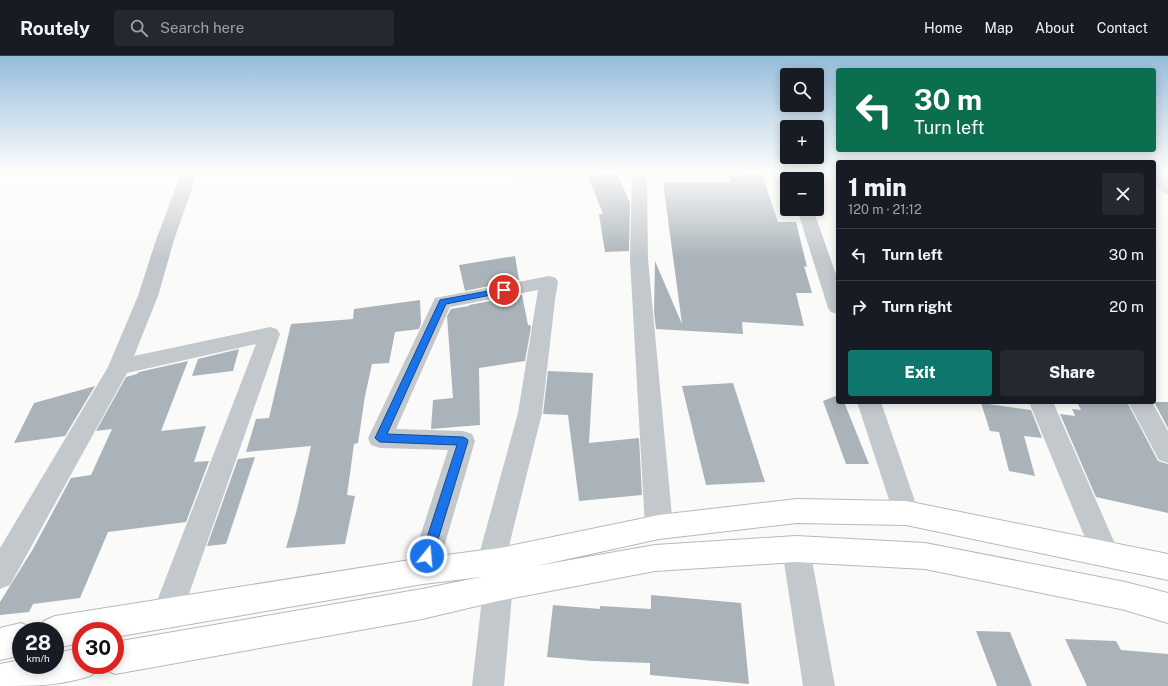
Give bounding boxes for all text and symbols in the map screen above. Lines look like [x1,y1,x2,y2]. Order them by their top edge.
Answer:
search box [114,10,394,46]
text: Routely [20,17,90,39]
icon: search [128,17,150,39]
text: Search here [160,19,244,36]
text: Home [924,20,963,36]
text: Map [985,20,1013,36]
text: About [1035,20,1075,36]
text: Contact [1097,20,1148,36]
map controls [780,68,824,216]
button: search [780,68,824,112]
text: 30 m [914,83,982,116]
icon: left [848,84,900,136]
text: Turn left [914,117,984,138]
button: + [780,120,824,164]
button: − [780,172,824,216]
text: 1 min [848,173,907,201]
button: close [1102,173,1144,215]
text: 120 m · 21:12 [848,202,922,217]
icon: left [848,244,870,266]
text: Turn left [882,246,943,263]
text: 30 m [1109,246,1144,263]
pin [487,273,521,307]
icon: arrive [493,279,515,301]
icon: right [848,296,870,318]
text: Turn right [882,298,952,315]
text: 20 m [1109,298,1144,315]
button: Exit [848,350,992,396]
button: Share [1000,350,1144,396]
position arrow [406,535,448,577]
speed limit sign: 30 [72,622,124,674]
text: 28 [25,631,51,655]
text: km/h [26,652,50,664]

